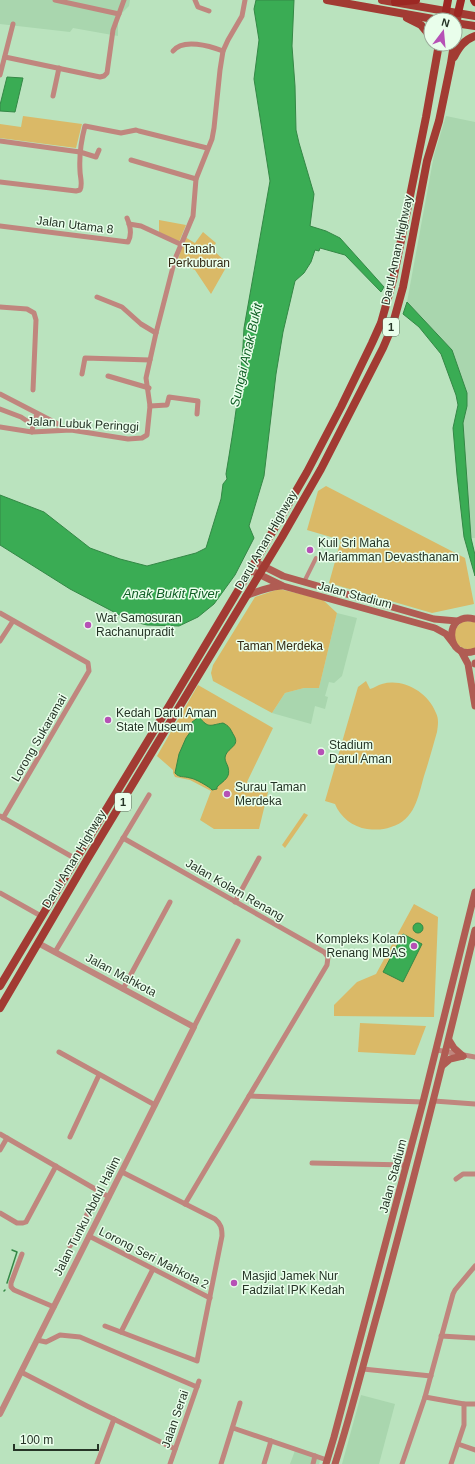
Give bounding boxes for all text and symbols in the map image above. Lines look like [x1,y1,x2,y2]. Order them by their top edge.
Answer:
north arrow [423,12,463,52]
text: N [440,16,451,29]
street label: Darul Aman Highway [379,194,415,306]
street label: Jalan Utama 8 [36,213,115,237]
park label: Tanah Perkuburan [168,242,230,270]
water label: Sungai Anak Bukit [227,300,266,408]
road number: 1 [383,318,399,336]
street label: Jalan Lubuk Peringgi [27,414,139,434]
street label: Darul Aman Highway [232,488,300,592]
place label: Kuil Sri Maha Mariamman Devasthanam [318,536,459,564]
marker: Kuil Sri Maha Mariamman Devasthanam [305,545,315,555]
street label: Jalan Stadium [316,578,394,612]
water label: Anak Bukit River [122,586,220,601]
place label: Wat Samosuran Rachanupradit [96,611,182,639]
marker: Wat Samosuran Rachanupradit [83,620,93,630]
park label: Taman Merdeka [237,639,323,653]
street label: Lorong Sukaramai [8,692,70,784]
place label: Kedah Darul Aman State Museum [116,706,217,734]
marker: Kedah Darul Aman State Museum [103,715,113,725]
place label: Stadium Darul Aman [329,738,392,766]
marker: Stadium Darul Aman [316,747,326,757]
place label: Surau Taman Merdeka [235,780,306,808]
marker: Surau Taman Merdeka [222,789,232,799]
road number: 1 [115,793,131,811]
street label: Darul Aman Highway [39,807,109,911]
street label: Jalan Kolam Renang [183,856,287,924]
place label: Kompleks Kolam Renang MBAS [316,932,406,960]
marker: Kompleks Kolam Renang MBAS [409,941,419,951]
street label: Jalan Mahkota [83,950,159,1000]
street label: Jalan Stadium [376,1137,410,1215]
street label: Jalan Tunku Abdul Halim [51,1154,123,1278]
street label: Lorong Seri Mahkota 2 [97,1224,212,1292]
place label: Masjid Jamek Nur Fadzilat IPK Kedah [242,1269,345,1297]
marker: Masjid Jamek Nur Fadzilat IPK Kedah [229,1278,239,1288]
street label: Jalan Serai [159,1388,191,1450]
scale bar [14,1426,98,1452]
text: 100 m [20,1433,53,1447]

